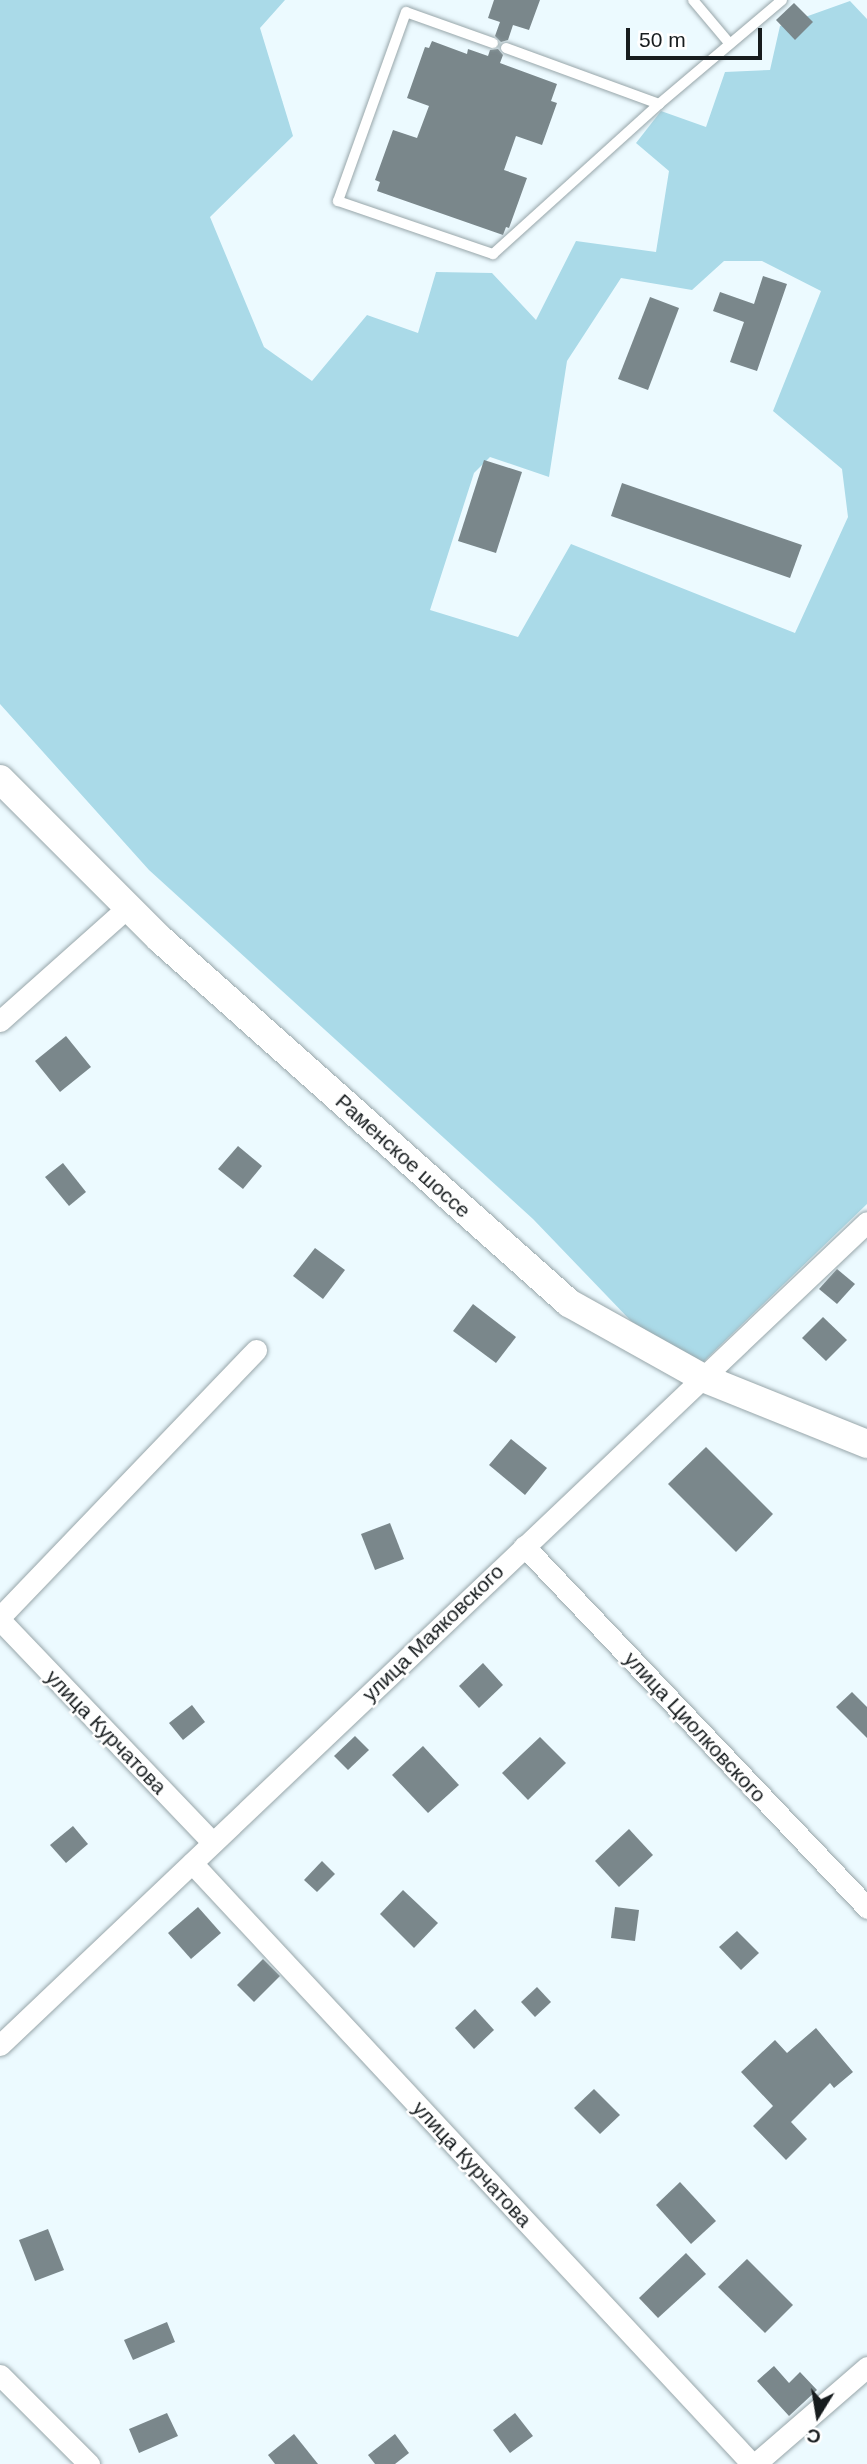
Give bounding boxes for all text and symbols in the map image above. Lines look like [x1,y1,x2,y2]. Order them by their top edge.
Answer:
scale bar [629,14,766,58]
text: 50 m [639,28,686,51]
street label: Раменское шоссе [330,1089,476,1223]
street label: улица Маяковского [357,1559,509,1707]
street label: улица Циолковского [619,1646,771,1808]
street label: улица Курчатова [40,1665,172,1799]
street label: улица Курчатова [407,2096,537,2232]
north arrow [783,2380,853,2450]
text: С [805,2424,823,2448]

